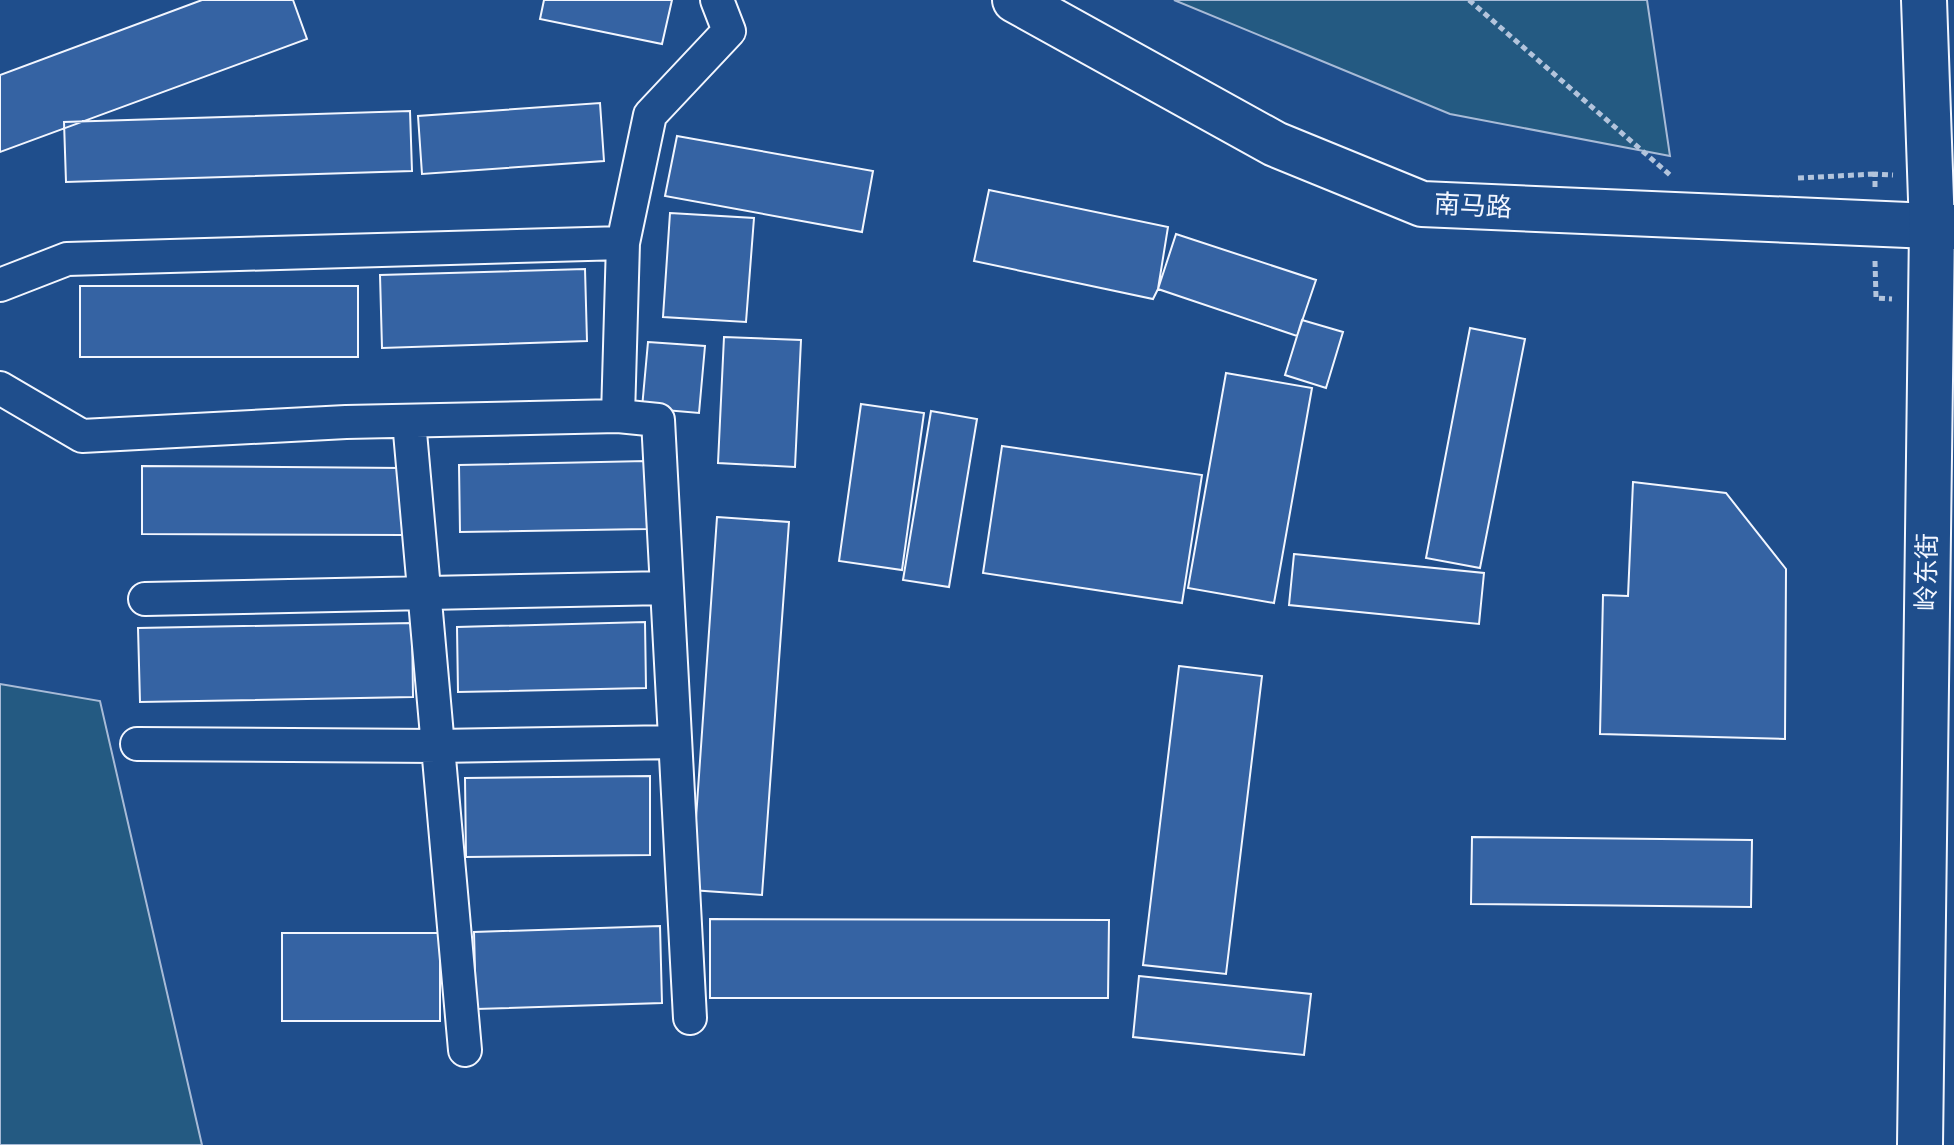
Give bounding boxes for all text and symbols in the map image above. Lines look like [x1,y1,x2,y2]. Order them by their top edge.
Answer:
street label: 南马路 [1433,188,1513,224]
street label: 岭东街 [1911,533,1943,611]

